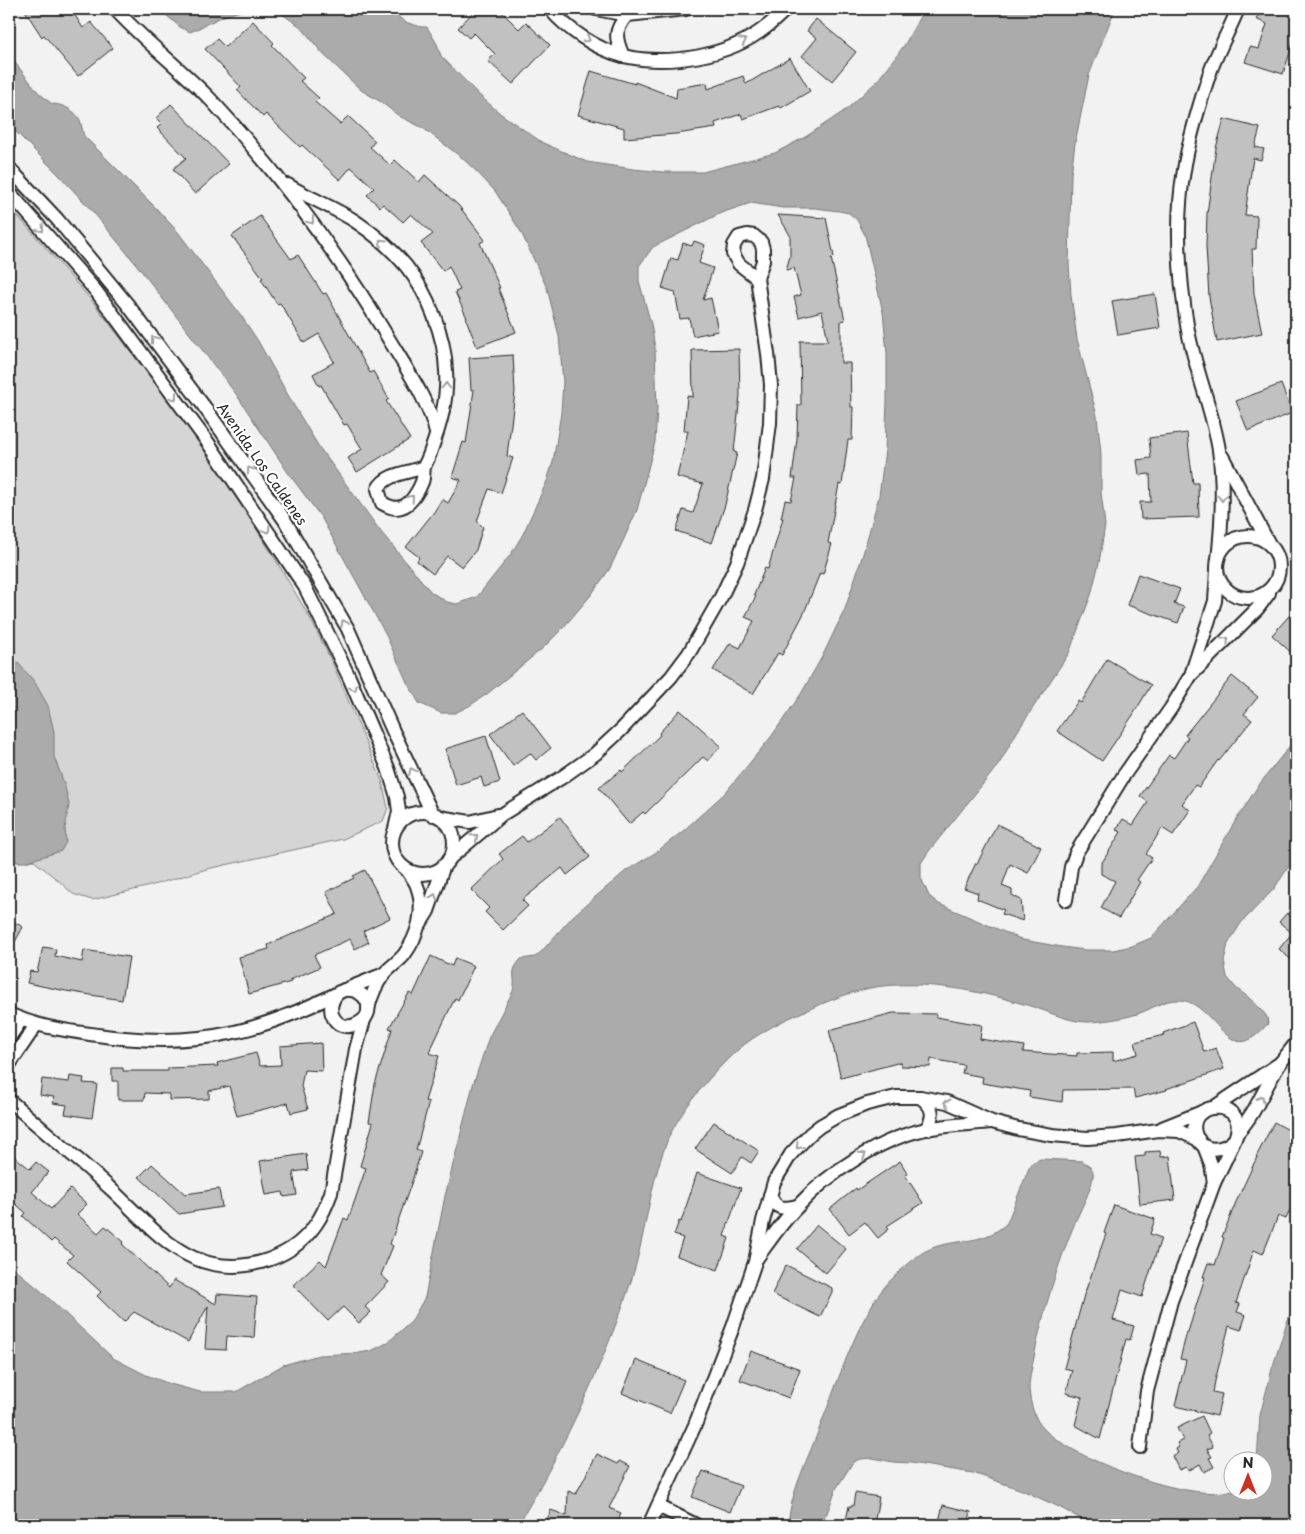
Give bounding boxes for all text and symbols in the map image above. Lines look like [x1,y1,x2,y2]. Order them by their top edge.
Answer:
one-way arrow [582,33,591,43]
one-way arrow [737,37,746,47]
one-way arrow [306,215,314,224]
one-way arrow [35,223,44,232]
one-way arrow [379,239,388,248]
one-way arrow [151,335,160,345]
one-way arrow [441,381,451,389]
one-way arrow [169,391,177,400]
street label: Avenida Los Caldenes [212,398,313,529]
one-way arrow [247,467,255,476]
one-way arrow [1217,494,1227,502]
one-way arrow [405,495,414,504]
one-way arrow [261,525,270,534]
one-way arrow [341,619,351,628]
one-way arrow [1220,637,1229,646]
one-way arrow [347,683,358,692]
one-way arrow [408,767,418,776]
one-way arrow [469,834,478,842]
one-way arrow [428,893,438,901]
one-way arrow [1255,1095,1265,1104]
one-way arrow [943,1098,952,1108]
one-way arrow [796,1141,805,1150]
one-way arrow [858,1152,867,1162]
north arrow [1222,1452,1272,1502]
text: N [1242,1452,1254,1473]

